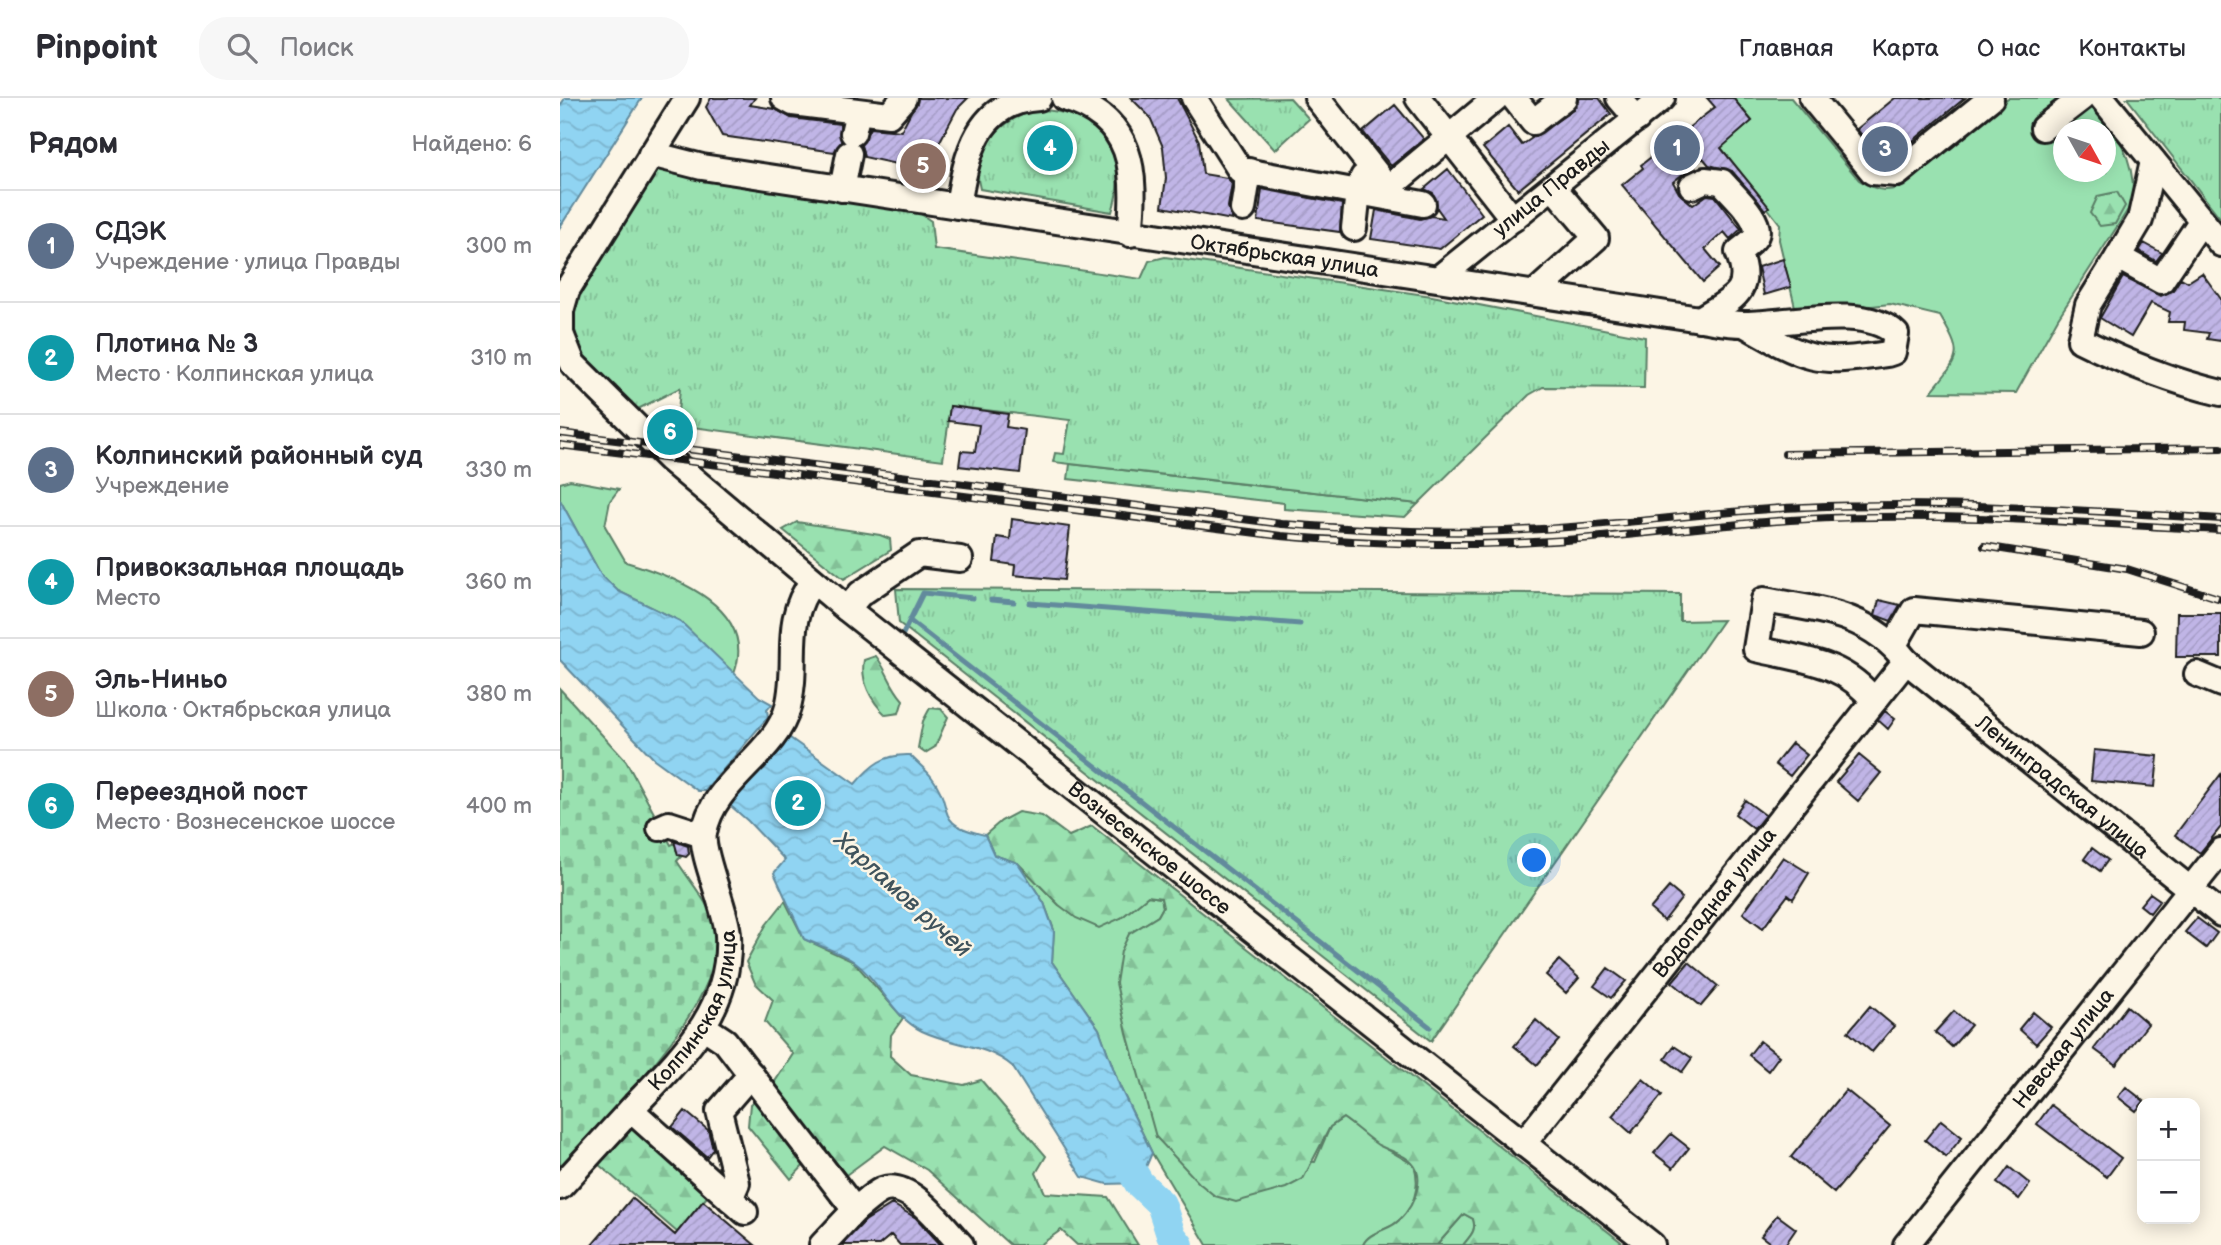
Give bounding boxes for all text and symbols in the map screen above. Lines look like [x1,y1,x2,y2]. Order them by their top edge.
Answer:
search box [199,17,689,80]
text: Pinpoint [35,28,157,68]
icon: search [223,29,261,67]
text: Поиск [279,33,354,64]
text: Главная [1739,34,1833,63]
text: Карта [1871,34,1939,63]
text: О нас [1977,34,2040,63]
text: Контакты [2078,34,2186,63]
north arrow [2053,119,2116,182]
pin: 4 [1027,122,1073,174]
pin: 1 [1654,122,1700,174]
pin: 3 [1862,123,1908,175]
text: Рядом [28,126,118,162]
text: Найдено: 6 [411,130,532,158]
street label: улица Правды [1488,133,1615,242]
pin: 5 [900,140,946,192]
text: СДЭК [95,217,166,248]
street label: Октябрьская улица [1189,230,1381,283]
text: 1 [46,232,56,260]
text: 300 m [466,232,532,260]
text: Учреждение · улица Правды [95,248,400,276]
text: Плотина № 3 [95,329,258,360]
text: 2 [44,344,58,372]
text: 310 m [470,344,532,372]
text: Место · Колпинская улица [95,360,374,388]
pin: 6 [647,406,693,458]
text: Колпинский районный суд [95,441,422,472]
text: 3 [44,456,58,484]
text: 330 m [465,456,532,484]
text: Учреждение [95,472,229,500]
text: Привокзальная площадь [95,553,404,584]
text: 4 [44,568,58,596]
text: 360 m [465,568,532,596]
text: Место [95,584,161,612]
text: Эль-Ниньо [95,665,228,696]
text: 5 [44,680,58,708]
text: 380 m [466,680,532,708]
text: Школа · Октябрьская улица [95,696,391,724]
street label: Ленинградская улица [1970,710,2154,865]
street label: Вознесенское шоссе [1063,776,1236,921]
text: Переездной пост [95,777,308,808]
pin: 2 [775,777,821,829]
text: 6 [44,792,58,820]
text: 400 m [466,792,532,820]
text: Место · Вознесенское шоссе [95,808,395,836]
street label: Водопадная улица [1648,822,1782,983]
water label: Харламов ручей [828,825,976,963]
your location [1517,843,1551,877]
street label: Колпинская улица [643,929,741,1096]
street label: Невская улица [2008,983,2120,1114]
map controls [2137,1098,2200,1224]
button: + [2137,1098,2200,1161]
button: − [2137,1161,2200,1224]

